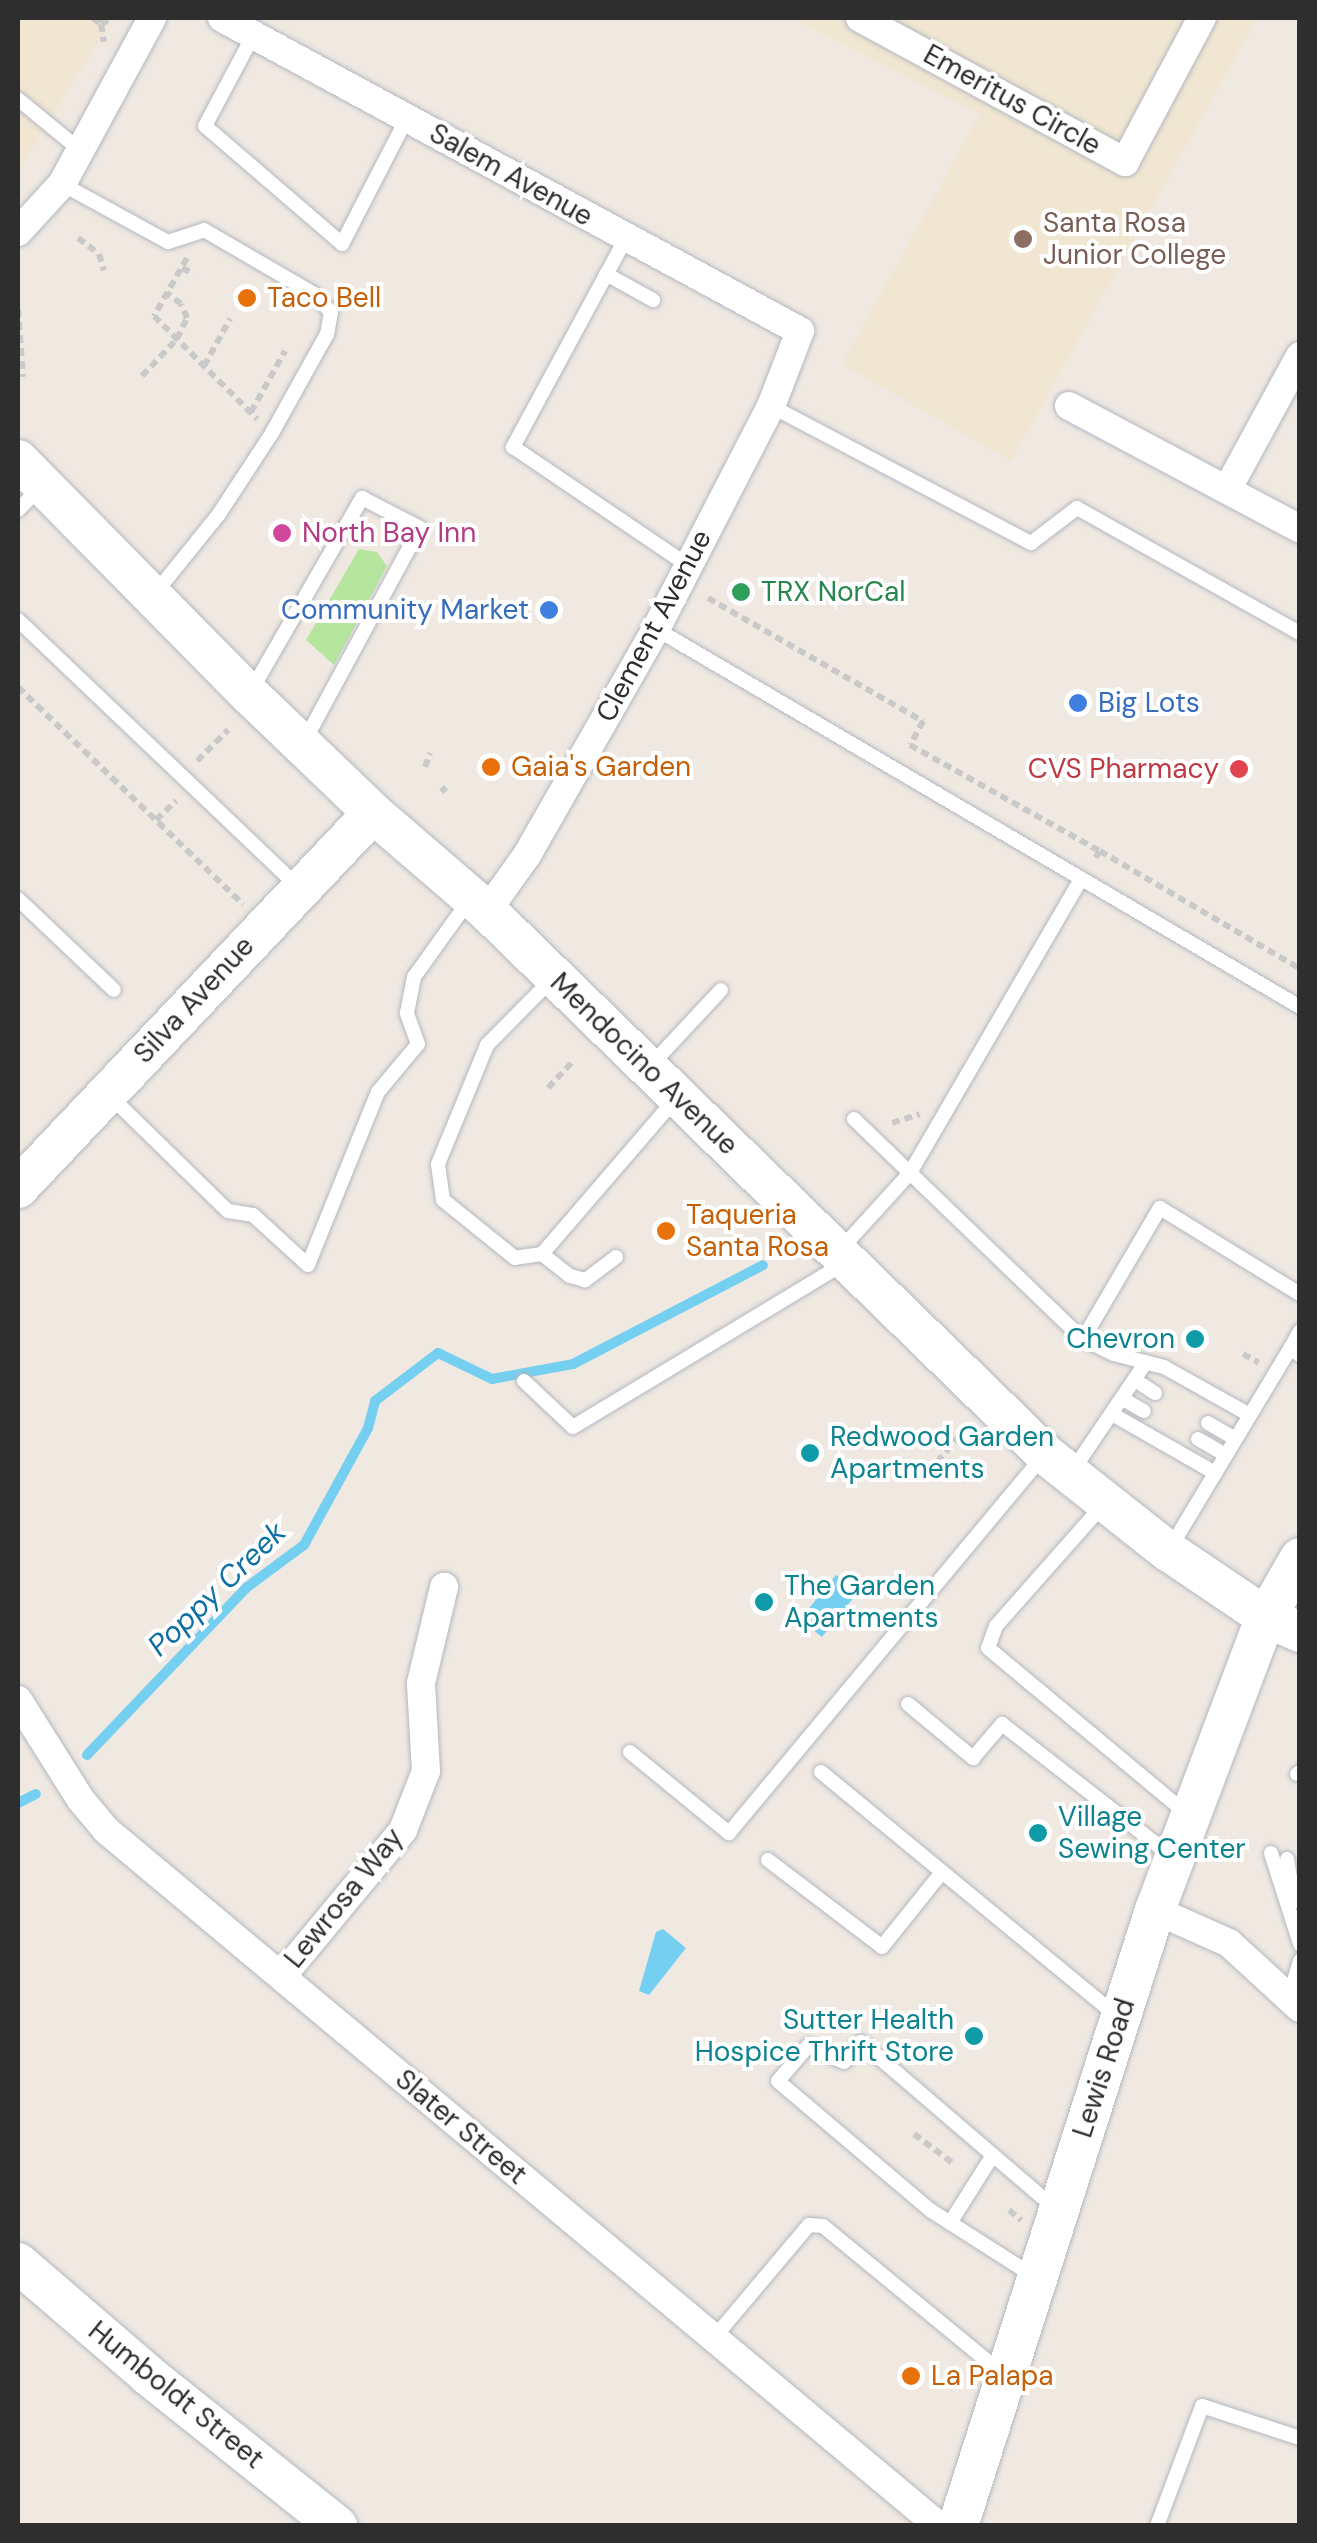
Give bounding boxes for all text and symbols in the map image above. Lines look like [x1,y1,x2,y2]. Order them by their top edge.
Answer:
street label: Emeritus Circle [918,38,1106,162]
street label: Salem Avenue [424,116,598,234]
place label: Santa Rosa Junior College [1043,206,1226,272]
marker: Santa Rosa Junior College [1012,228,1034,250]
place label: Taco Bell [267,281,381,315]
marker: Taco Bell [236,287,258,309]
place label: North Bay Inn [302,516,476,550]
marker: North Bay Inn [271,522,293,544]
street label: Clement Avenue [589,524,719,728]
place label: TRX NorCal [761,575,906,609]
marker: TRX NorCal [730,581,752,603]
place label: Community Market [281,593,529,627]
marker: Community Market [538,599,560,621]
place label: Big Lots [1098,686,1200,720]
marker: Big Lots [1067,692,1089,714]
place label: Gaia's Garden [511,750,691,784]
place label: CVS Pharmacy [1028,752,1219,786]
marker: Gaia's Garden [480,756,502,778]
marker: CVS Pharmacy [1228,758,1250,780]
street label: Silva Avenue [127,930,261,1070]
street label: Mendocino Avenue [543,966,745,1162]
place label: Taqueria Santa Rosa [686,1198,829,1264]
marker: Taqueria Santa Rosa [655,1220,677,1242]
place label: Chevron [1066,1322,1175,1356]
marker: Chevron [1184,1328,1206,1350]
place label: Redwood Garden Apartments [830,1420,1054,1486]
marker: Redwood Garden Apartments [799,1442,821,1464]
water label: Poppy Creek [140,1514,294,1664]
place label: The Garden Apartments [784,1569,939,1635]
marker: The Garden Apartments [753,1591,775,1613]
place label: Village Sewing Center [1058,1800,1246,1866]
street label: Lewrosa Way [277,1821,411,1975]
marker: Village Sewing Center [1027,1822,1049,1844]
street label: Lewis Road [1066,1994,1142,2142]
place label: Sutter Health Hospice Thrift Store [695,2003,954,2069]
marker: Sutter Health Hospice Thrift Store [963,2025,985,2047]
street label: Slater Street [389,2062,533,2192]
street label: Humboldt Street [82,2314,270,2476]
place label: La Palapa [931,2359,1053,2393]
marker: La Palapa [900,2365,922,2387]

